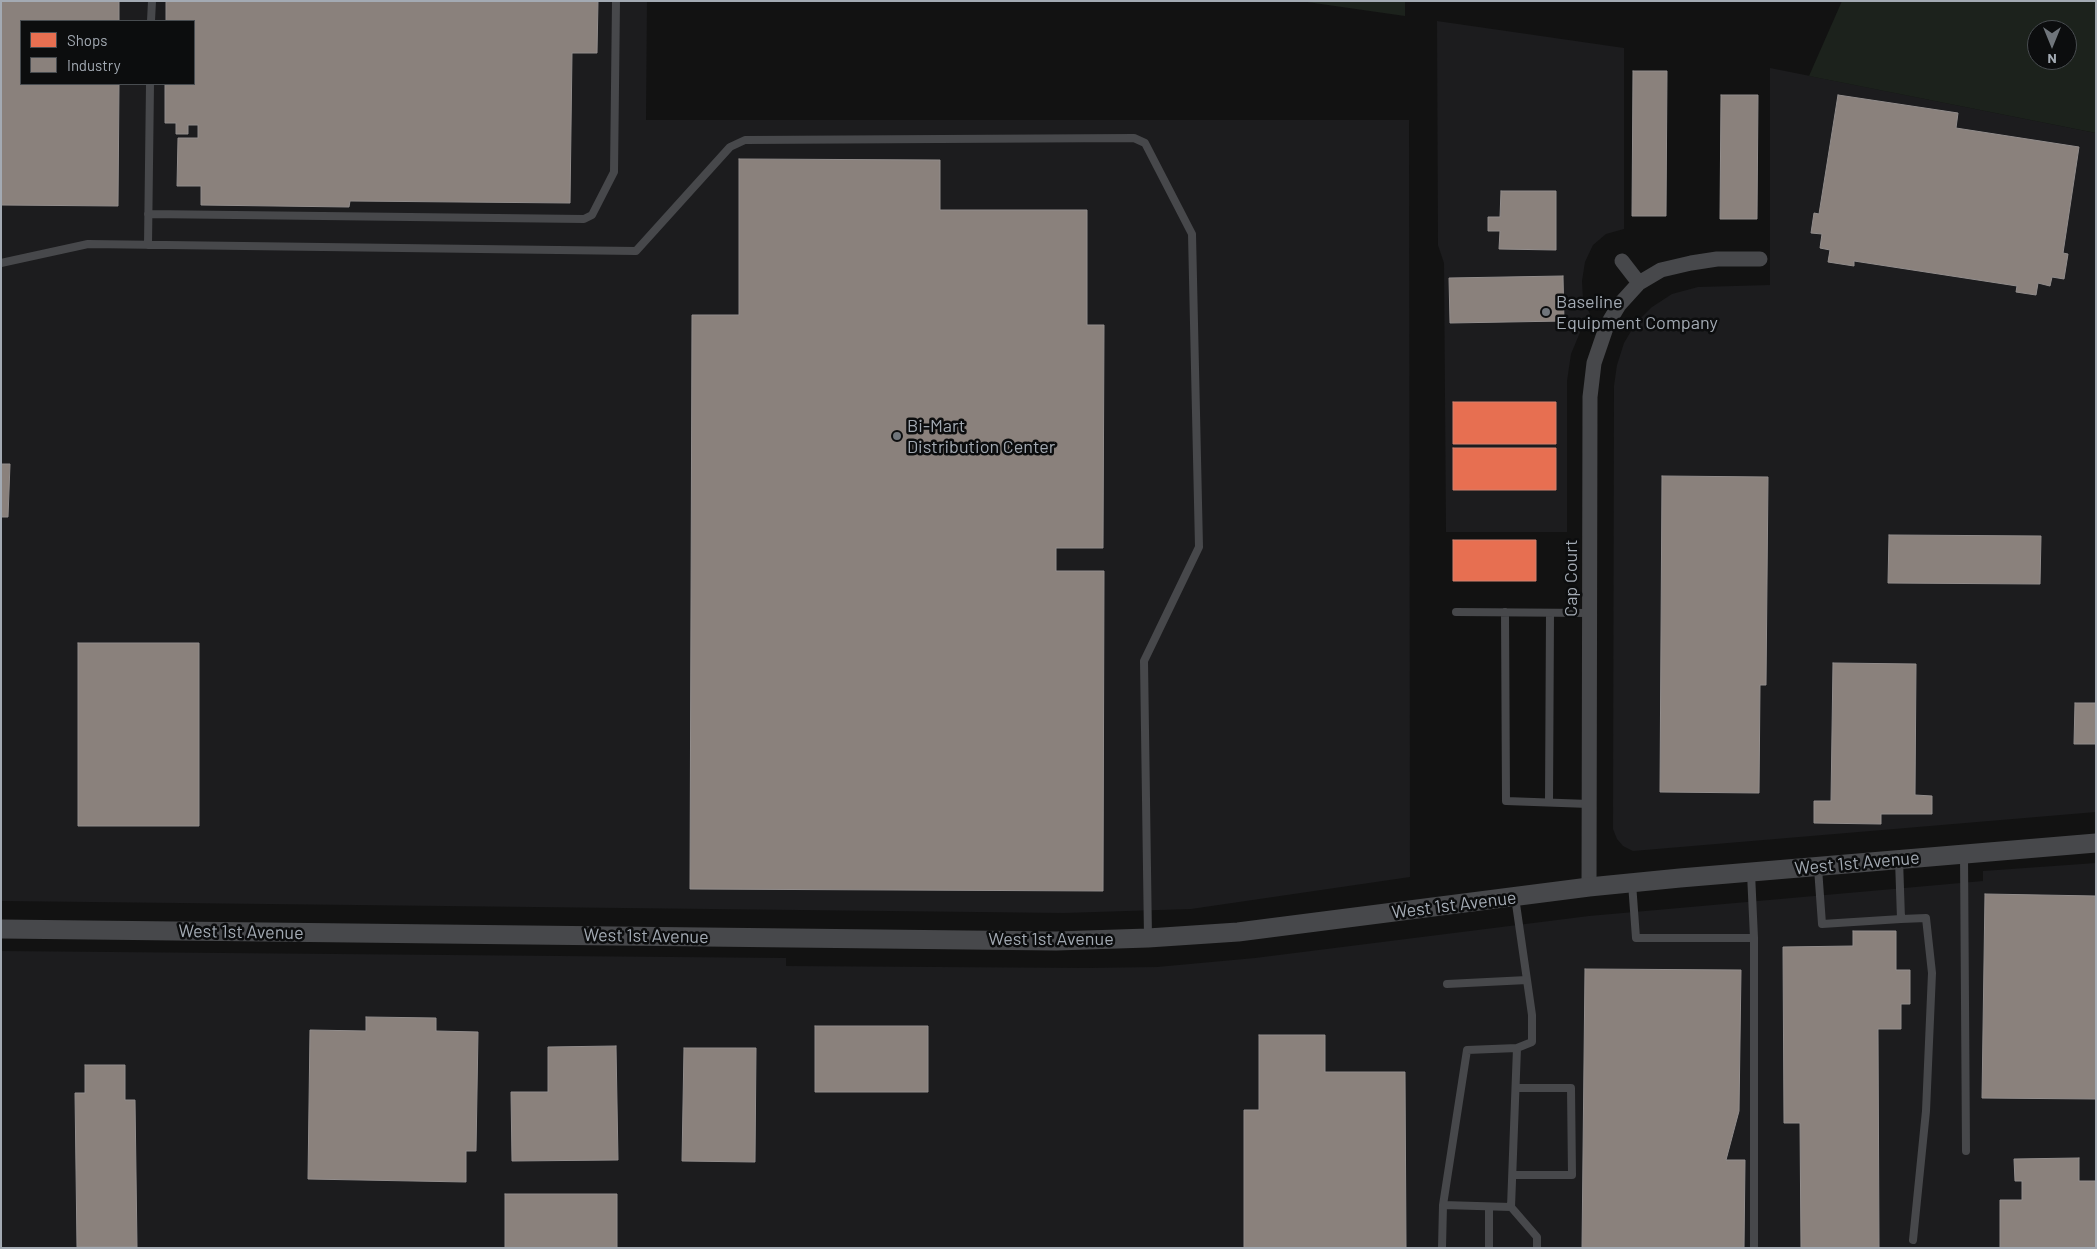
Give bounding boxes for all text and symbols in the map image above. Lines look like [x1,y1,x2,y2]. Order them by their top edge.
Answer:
legend [20,20,195,85]
north arrow [2027,20,2077,70]
text: Shops [67,31,107,49]
text: N [2047,51,2057,68]
text: Industry [67,56,121,74]
place label: Baseline Equipment Company [1556,291,1718,334]
marker: Baseline Equipment Company [1540,306,1552,318]
place label: Bi-Mart Distribution Center [907,415,1055,458]
marker: Bi-Mart Distribution Center [891,430,903,442]
street label: Cap Court [1560,539,1582,617]
street label: West 1st Avenue [1794,847,1920,879]
street label: West 1st Avenue [1390,887,1518,923]
street label: West 1st Avenue [178,920,304,944]
street label: West 1st Avenue [583,924,709,948]
street label: West 1st Avenue [988,928,1114,950]

